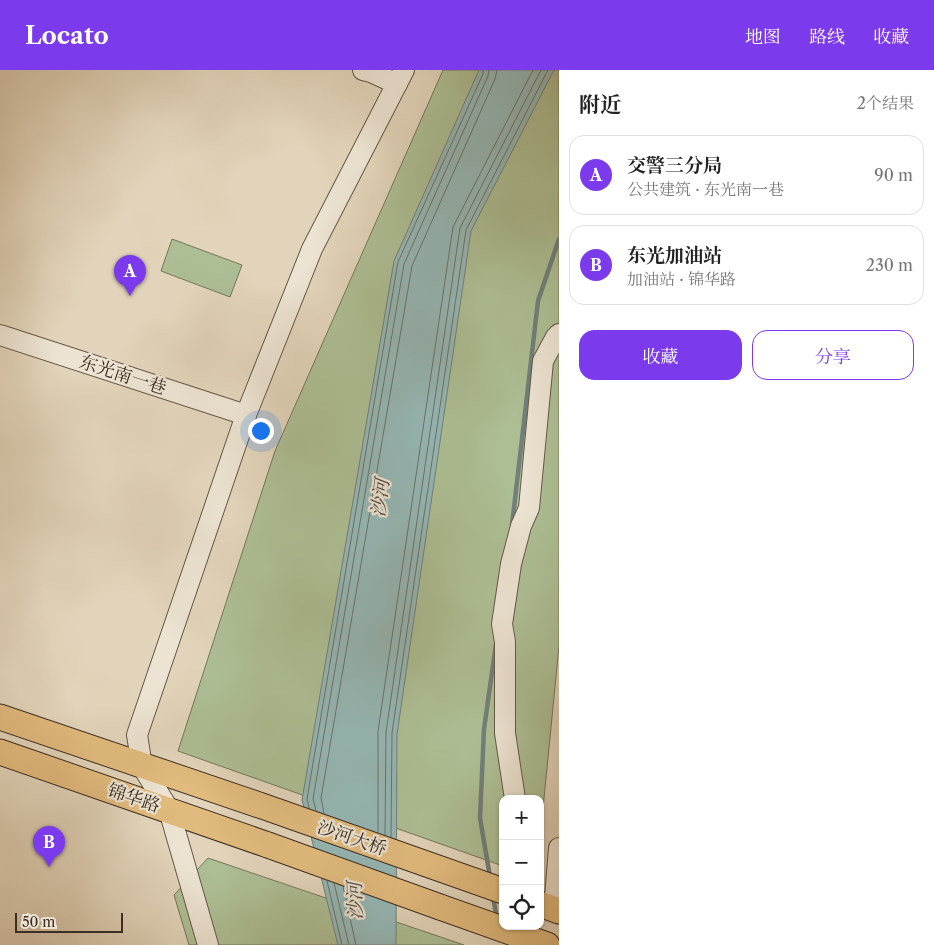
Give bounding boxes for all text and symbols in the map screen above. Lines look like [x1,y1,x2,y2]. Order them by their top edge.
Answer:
text: Locato [25,21,109,50]
text: 地图 [745,26,781,48]
text: 路线 [809,26,845,48]
text: 收藏 [873,26,909,48]
text: 附近 [579,92,621,117]
text: 2个结果 [857,93,914,113]
text: 交警三分局 [627,154,722,177]
text: A [590,165,602,185]
text: 90 m [874,165,913,185]
text: 公共建筑 · 东光南一巷 [627,179,784,199]
text: 东光加油站 [627,244,722,267]
pin: A [114,255,146,296]
text: B [590,255,602,275]
text: 230 m [866,255,913,275]
text: 加油站 · 锦华路 [627,269,736,289]
button: 收藏 [579,330,742,380]
button: 分享 [752,330,914,380]
street label: 东光南一巷 [77,351,169,399]
your location [248,418,274,444]
water label: 沙河 [366,475,394,518]
street label: 锦华路 [105,779,163,817]
map controls [499,795,544,930]
button: + [499,795,544,840]
street label: 沙河大桥 [314,816,390,860]
pin: B [33,826,65,867]
button: − [499,840,544,885]
water label: 沙河 [343,879,367,920]
button: locate [499,885,544,930]
scale bar [15,910,122,933]
text: 50 m [22,913,55,931]

